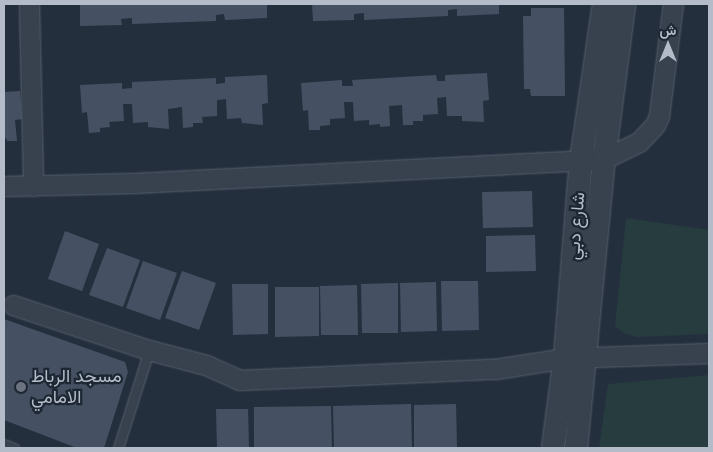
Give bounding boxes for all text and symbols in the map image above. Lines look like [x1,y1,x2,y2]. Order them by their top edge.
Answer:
north arrow [643,20,693,70]
text: ش [660,21,676,39]
street label: شارع دبي [562,191,590,261]
place label: مسجد الرباط الامامي [31,366,122,408]
marker: مسجد الرباط الامامي [15,381,27,393]

